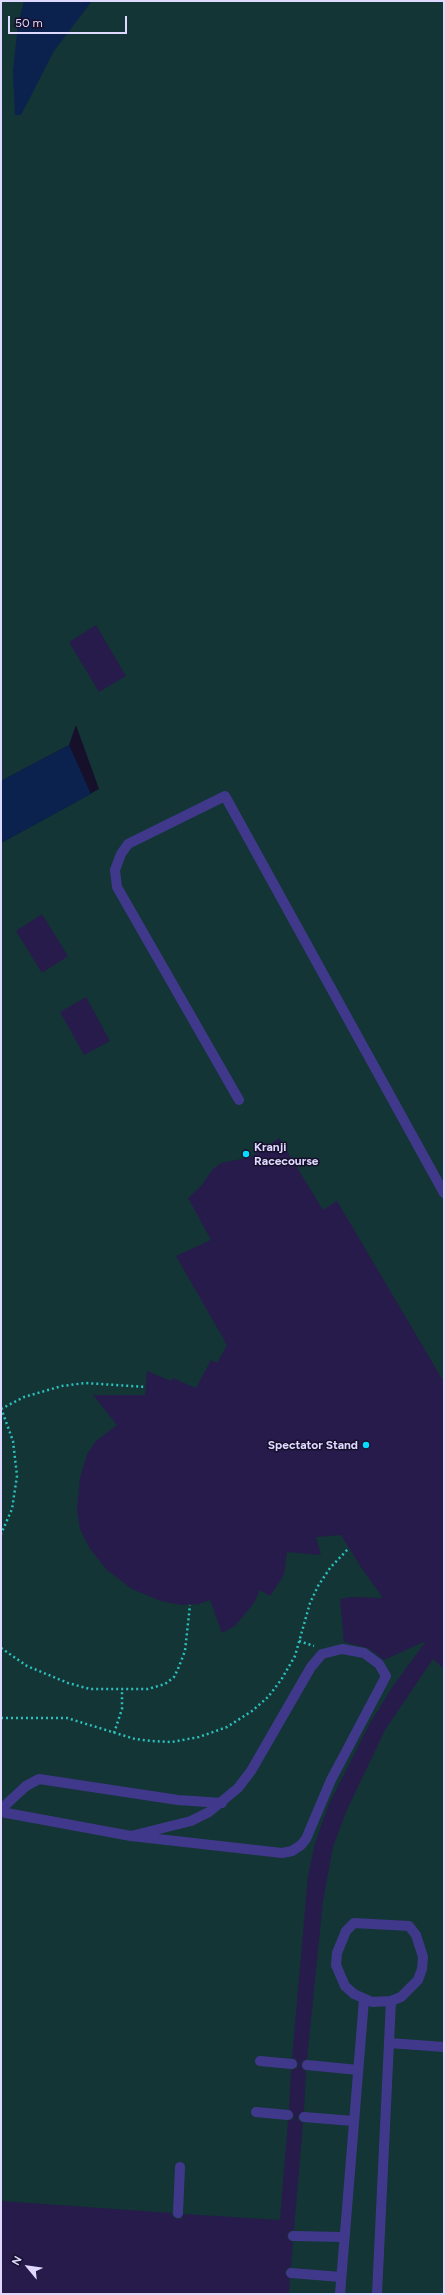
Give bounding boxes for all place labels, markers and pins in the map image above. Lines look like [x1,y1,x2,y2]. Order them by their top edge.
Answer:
place label: Kranji Racecourse [254,1140,318,1168]
marker: Kranji Racecourse [241,1149,251,1159]
place label: Spectator Stand [268,1438,358,1452]
marker: Spectator Stand [361,1440,371,1450]

